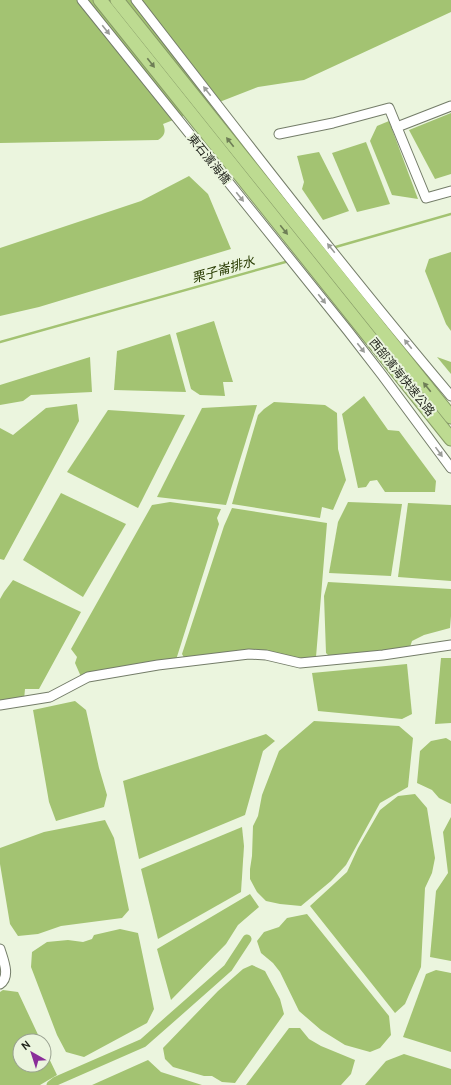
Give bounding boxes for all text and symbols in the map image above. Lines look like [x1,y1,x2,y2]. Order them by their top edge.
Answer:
one-way arrow [102,25,111,36]
one-way arrow [146,57,155,68]
one-way arrow [203,86,211,97]
street label: 東石濱海橋 [185,131,234,187]
one-way arrow [226,137,235,148]
one-way arrow [236,192,245,203]
one-way arrow [279,225,288,236]
one-way arrow [326,243,335,254]
water label: 栗子崙排水 [190,252,257,286]
one-way arrow [317,293,326,304]
street label: 西部濱海快速公路 [366,335,438,419]
one-way arrow [403,339,412,350]
one-way arrow [357,343,366,354]
one-way arrow [422,382,431,392]
one-way arrow [435,447,443,458]
north arrow [12,1033,52,1073]
text: N [18,1037,33,1053]

